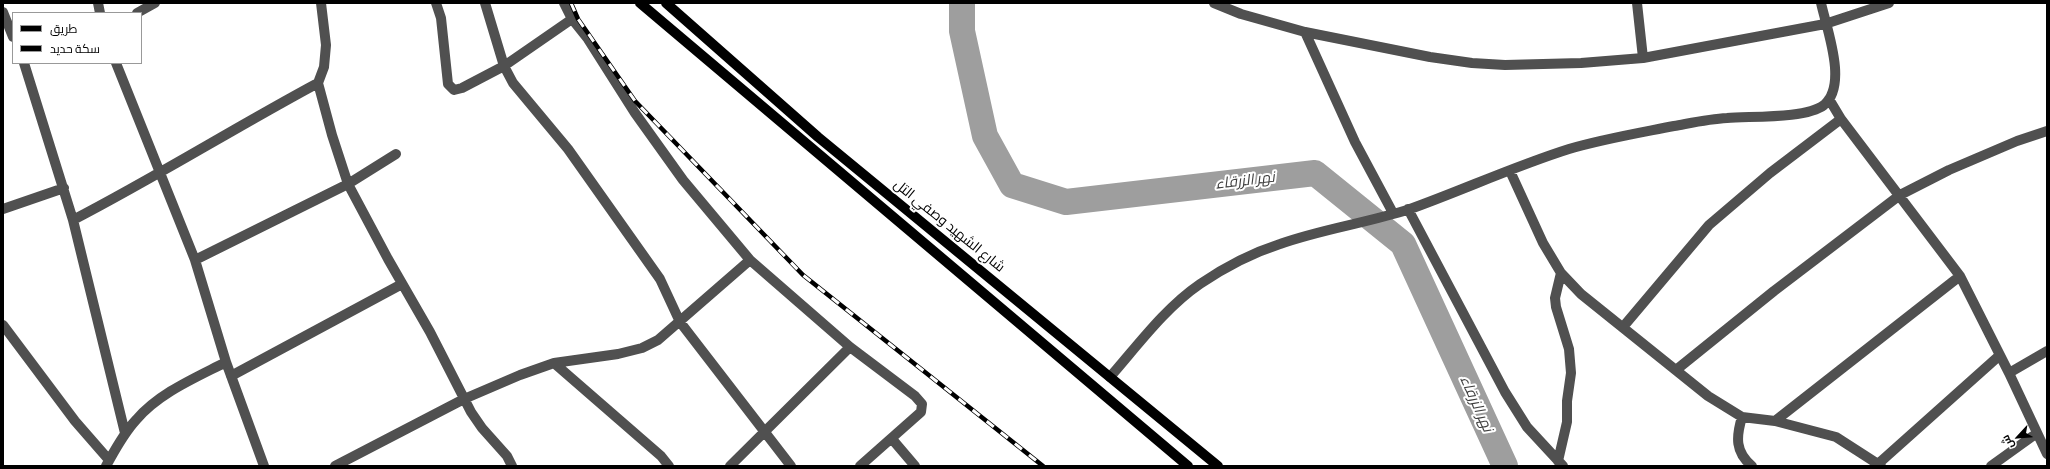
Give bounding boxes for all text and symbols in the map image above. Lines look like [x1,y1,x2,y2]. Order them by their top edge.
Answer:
legend [12,12,142,64]
text: طريق [50,20,77,37]
text: سكة حديد [50,40,100,57]
water label: نهر الزرقاء [1214,168,1276,194]
street label: شارع الشهيد وصفي التل [890,176,1008,276]
water label: نهر الزرقاء [1456,373,1496,435]
north arrow [1998,417,2038,457]
text: ش [1997,433,2017,452]

